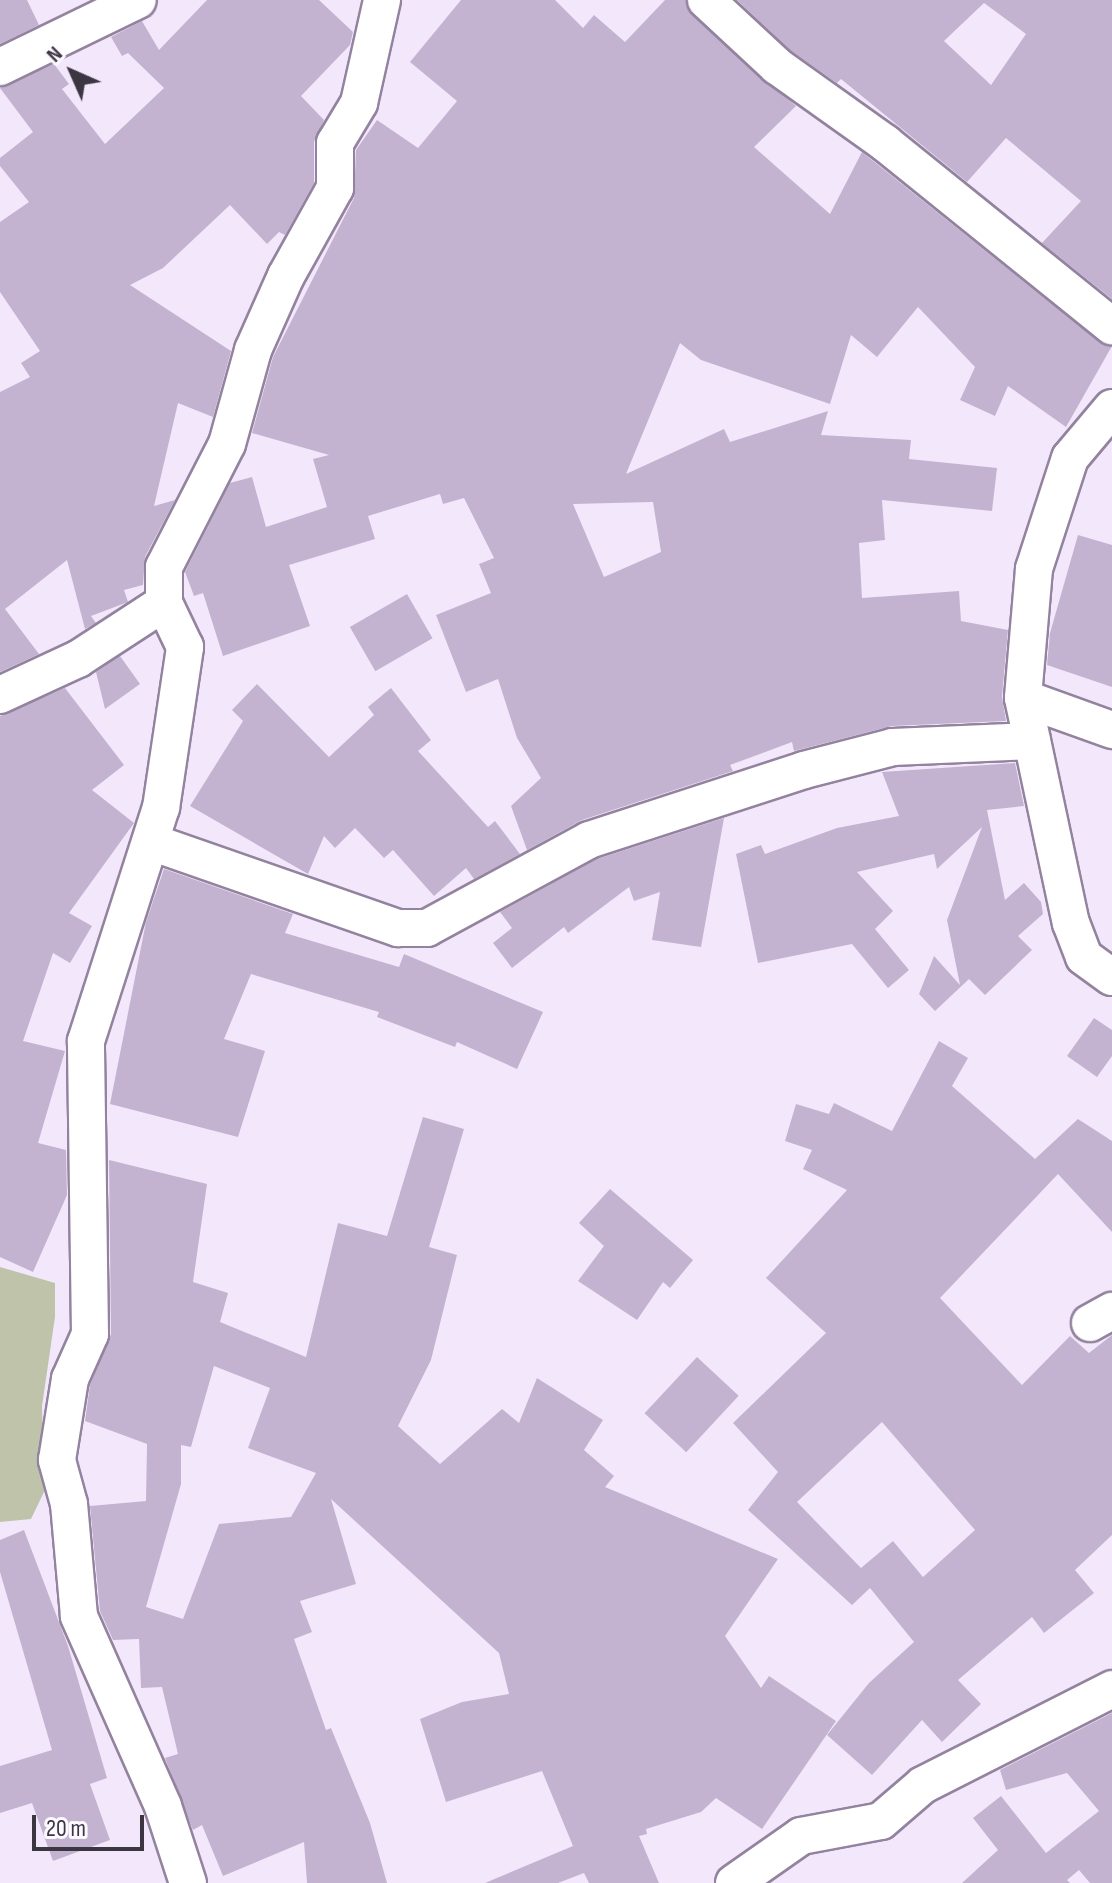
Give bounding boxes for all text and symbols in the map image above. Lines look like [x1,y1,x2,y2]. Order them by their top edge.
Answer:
north arrow [32,32,112,112]
text: N [41,41,68,68]
scale bar [36,1799,148,1849]
text: 20 m [46,1814,86,1843]

